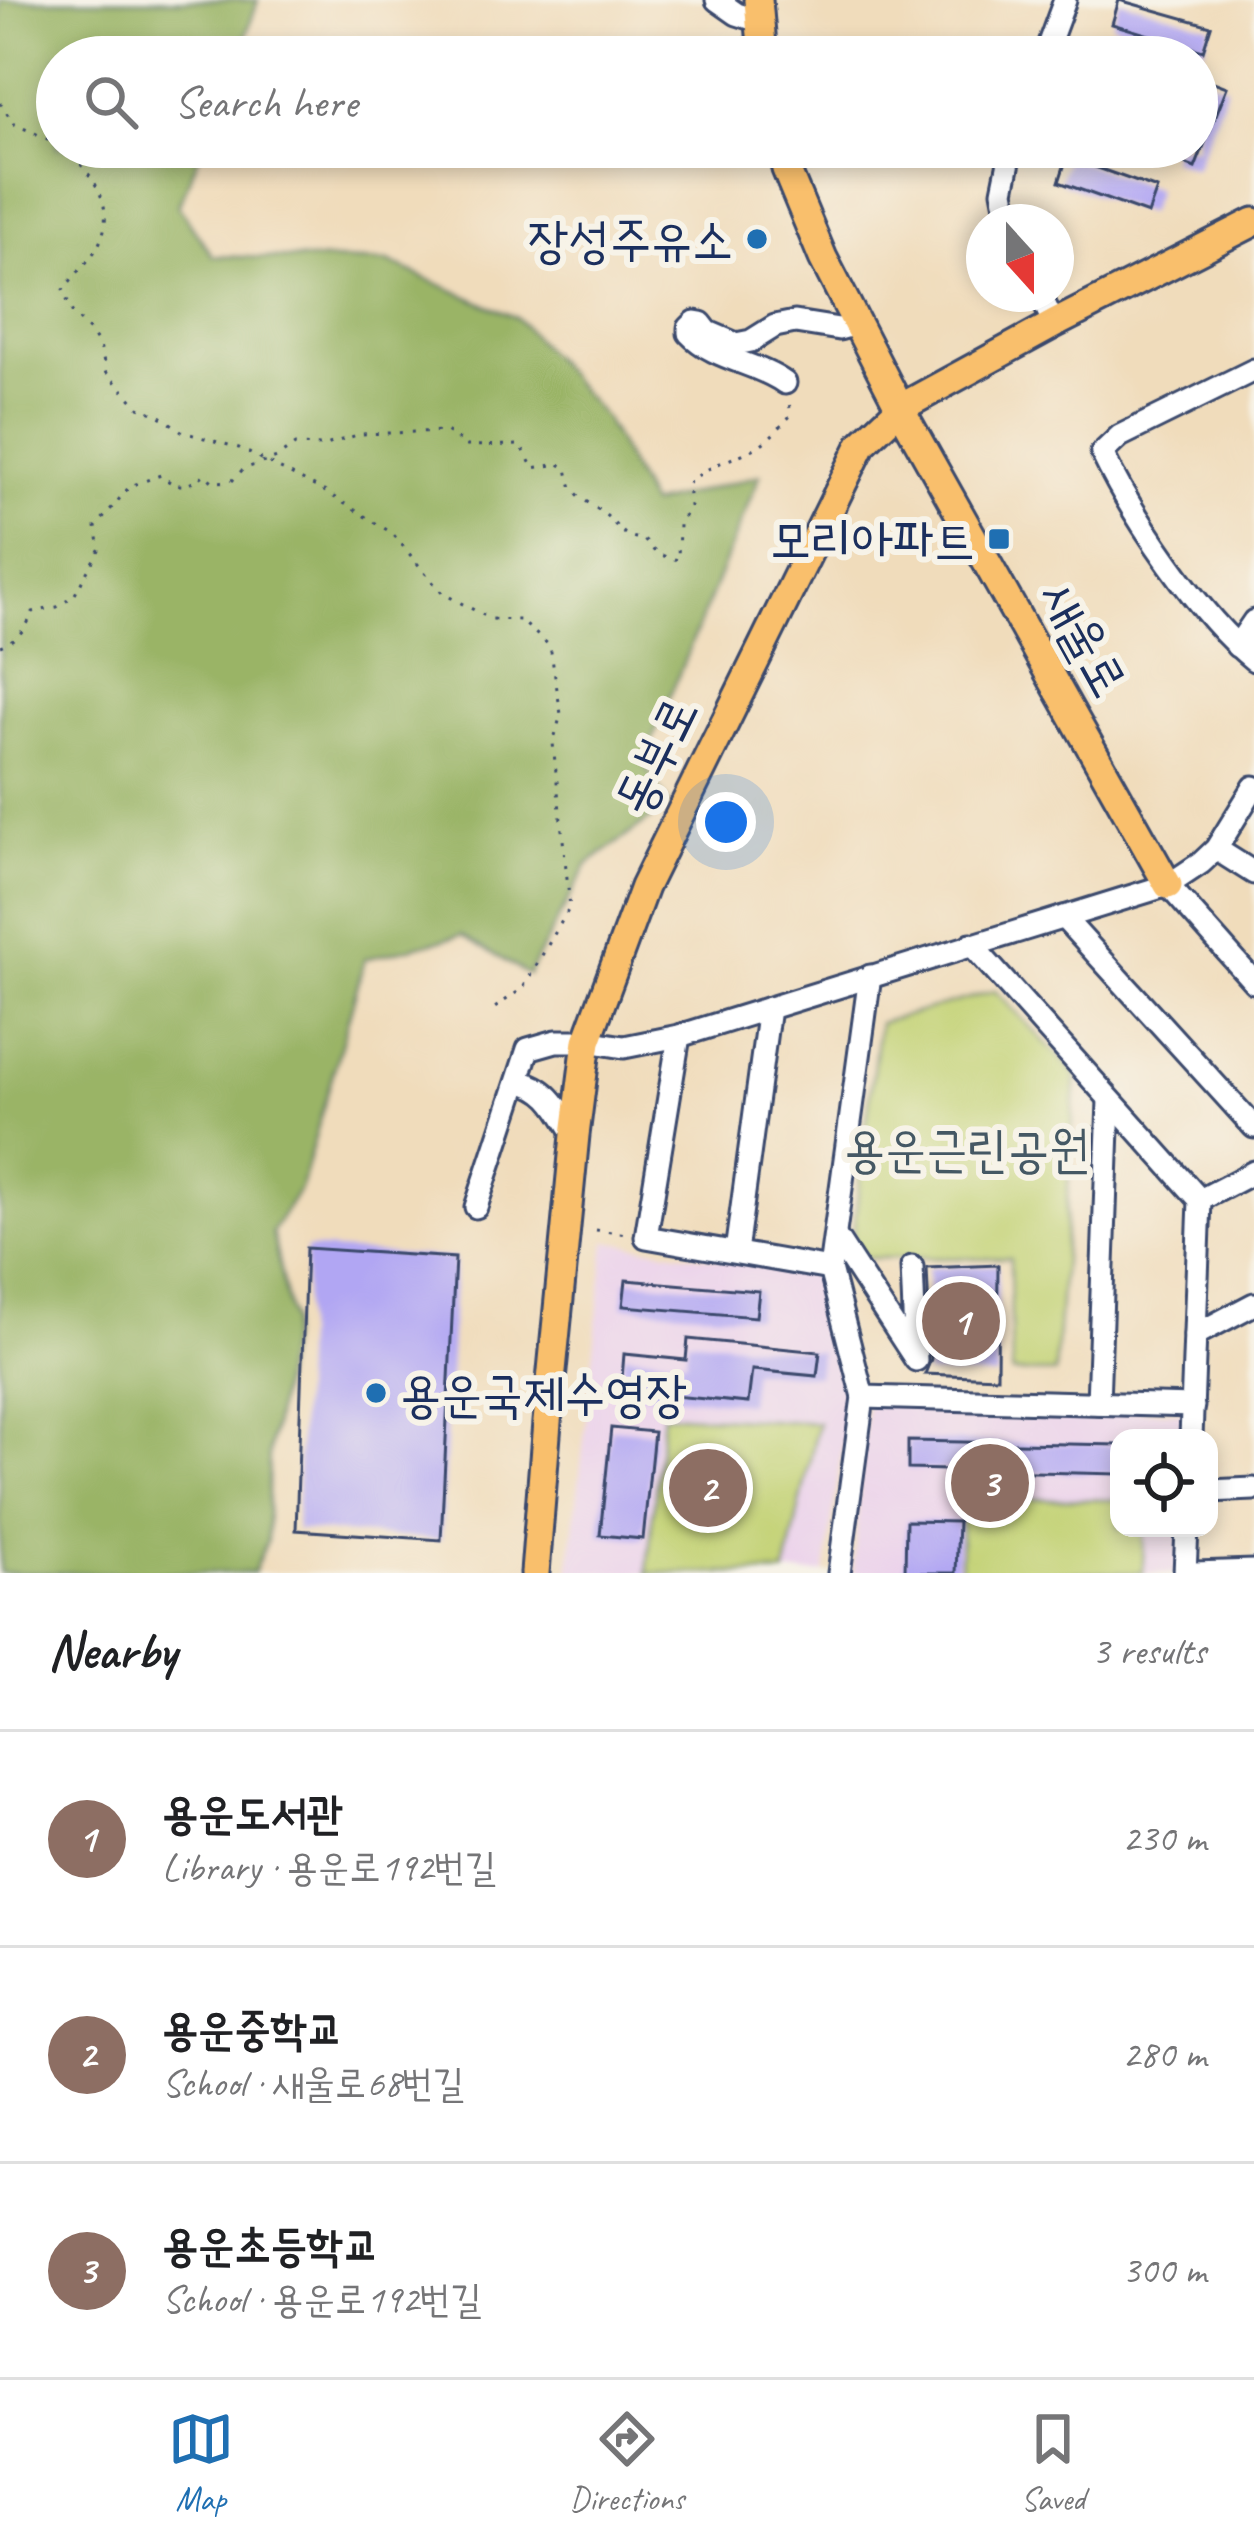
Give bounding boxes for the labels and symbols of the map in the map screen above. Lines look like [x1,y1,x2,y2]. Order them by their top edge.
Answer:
north arrow [966,204,1074,312]
place label: 장성주유소 [528,208,733,272]
marker: 장성주유소 [744,226,770,252]
place label: 모리아파트 [770,508,975,572]
marker: 모리아파트 [986,526,1012,552]
street label: 새울로 [1026,569,1142,708]
street label: 동부로 [600,686,712,825]
your location [696,792,756,852]
park label: 용운근린공원 [844,1117,1090,1181]
pin: 1 [922,1276,1000,1366]
place label: 용운국제수영장 [400,1362,687,1426]
marker: 용운국제수영장 [363,1380,389,1406]
pin: 3 [951,1438,1029,1528]
pin: 2 [669,1443,747,1533]

